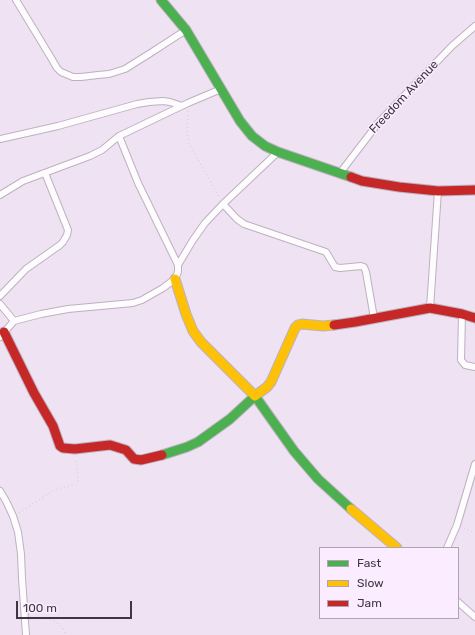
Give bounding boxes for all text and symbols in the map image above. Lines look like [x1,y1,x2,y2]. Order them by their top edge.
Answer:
street label: Freedom Avenue [367,58,441,136]
legend [319,547,459,619]
text: Fast [357,556,381,570]
text: Slow [357,576,384,590]
scale bar [18,593,134,619]
text: Jam [357,596,382,610]
text: 100 m [23,601,57,615]

